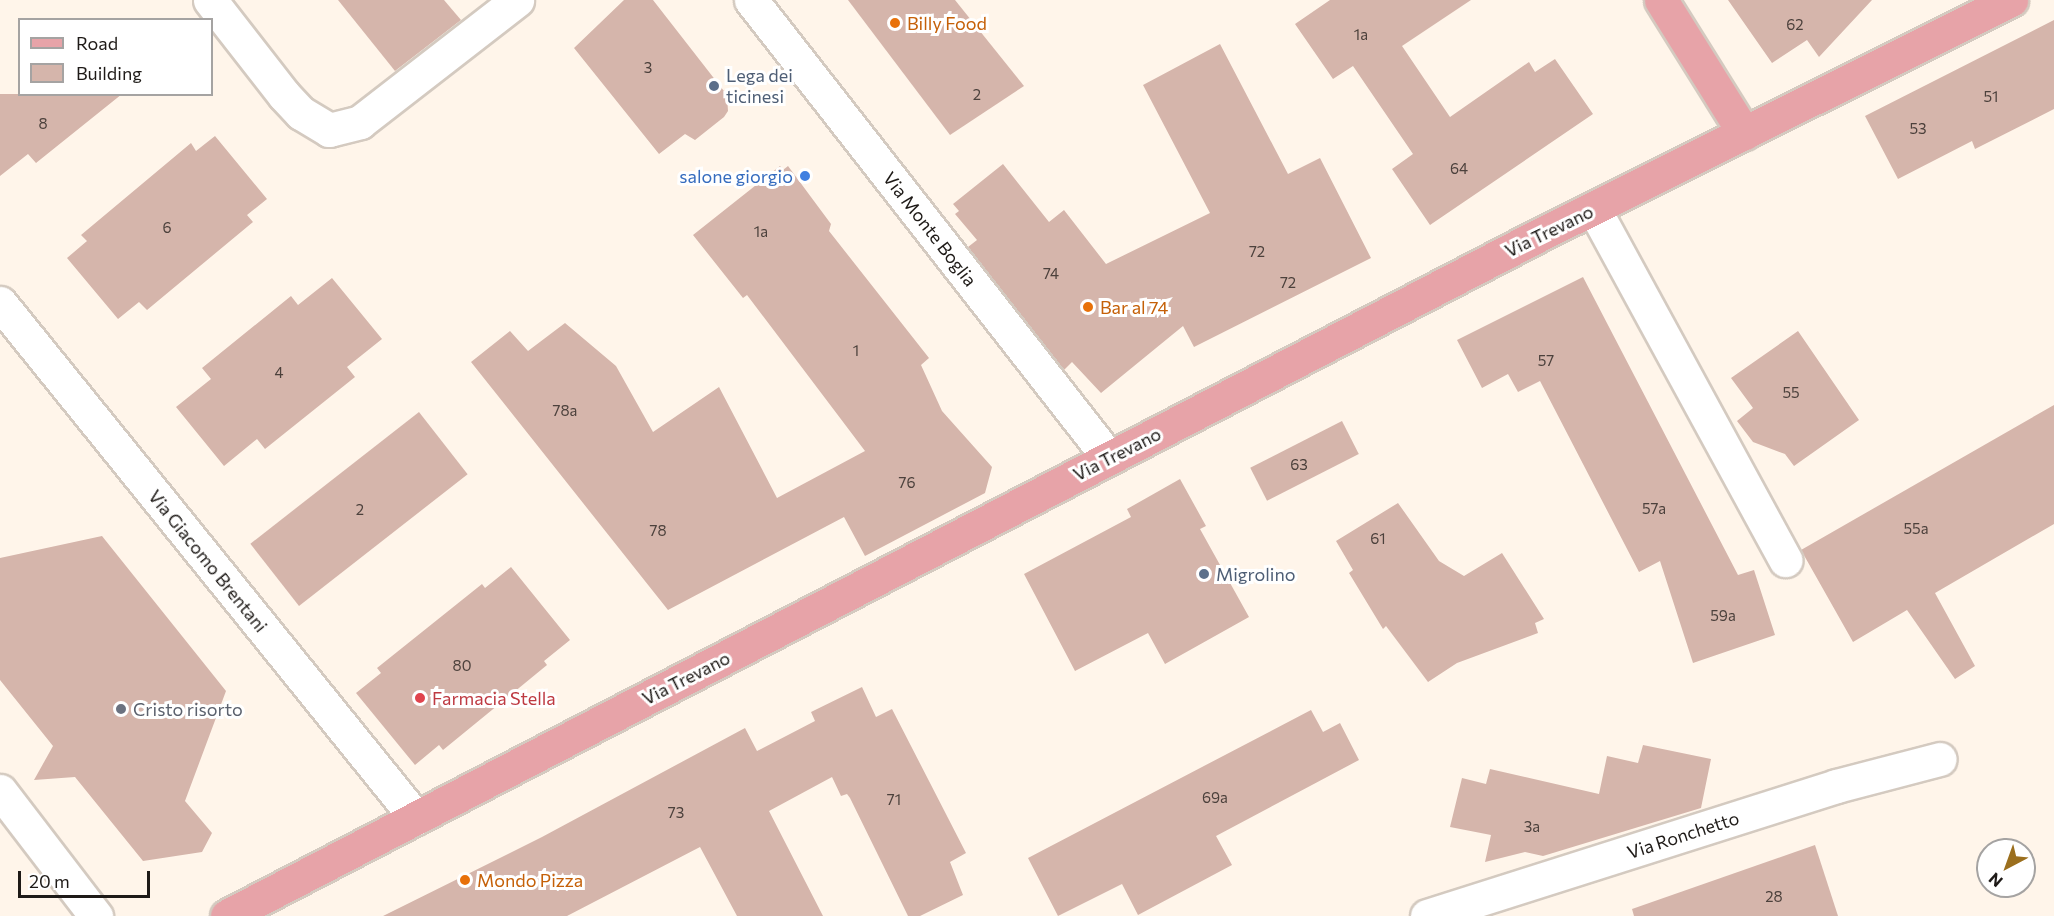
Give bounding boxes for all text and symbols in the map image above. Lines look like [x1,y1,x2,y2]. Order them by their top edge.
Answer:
place label: Billy Food [907,12,987,34]
marker: Billy Food [888,16,902,30]
house number: 62 [1786,16,1804,34]
legend [18,18,213,96]
house number: 1a [1354,26,1368,44]
text: Road [76,32,118,54]
house number: 3 [644,59,652,77]
text: Building [76,62,142,84]
place label: Lega dei ticinesi [726,65,793,107]
marker: Lega dei ticinesi [707,79,721,93]
house number: 2 [973,86,981,104]
house number: 51 [1983,88,1999,106]
house number: 8 [38,115,48,133]
house number: 53 [1909,120,1927,138]
house number: 64 [1450,160,1468,178]
place label: salone giorgio [679,165,793,187]
street label: Via Monte Boglia [879,168,981,290]
marker: salone giorgio [798,169,812,183]
street label: Via Trevano [1501,200,1597,262]
house number: 6 [162,219,172,237]
house number: 1a [754,223,768,241]
house number: 72 [1249,243,1265,261]
house number: 74 [1043,265,1059,283]
house number: 72 [1280,274,1296,292]
place label: Bar al 74 [1100,296,1168,318]
marker: Bar al 74 [1081,300,1095,314]
house number: 1 [853,342,859,360]
house number: 57 [1538,352,1554,370]
house number: 4 [275,364,283,382]
house number: 55 [1782,384,1800,402]
house number: 78a [553,402,577,420]
street label: Via Trevano [1070,423,1164,485]
house number: 63 [1290,456,1308,474]
house number: 76 [899,474,915,492]
street label: Via Giacomo Brentani [144,486,272,636]
house number: 57a [1642,500,1666,518]
house number: 2 [356,501,364,519]
house number: 55a [1903,520,1929,538]
house number: 78 [650,522,666,540]
house number: 61 [1370,530,1386,548]
place label: Migrolino [1216,563,1296,585]
marker: Migrolino [1197,567,1211,581]
house number: 59a [1710,607,1736,625]
street label: Via Trevano [639,647,733,709]
house number: 80 [453,657,471,675]
place label: Farmacia Stella [432,687,556,709]
marker: Farmacia Stella [413,691,427,705]
place label: Cristo risorto [133,698,243,720]
marker: Cristo risorto [114,702,128,716]
house number: 69a [1202,789,1228,807]
house number: 71 [887,791,901,809]
house number: 73 [668,804,684,822]
street label: Via Ronchetto [1624,807,1742,863]
house number: 3a [1524,818,1540,836]
north arrow [1976,838,2036,898]
scale bar [21,859,153,897]
place label: Mondo Pizza [477,869,583,891]
text: N [1984,869,2006,892]
text: 20 m [29,870,70,892]
marker: Mondo Pizza [458,873,472,887]
house number: 28 [1765,888,1783,906]

